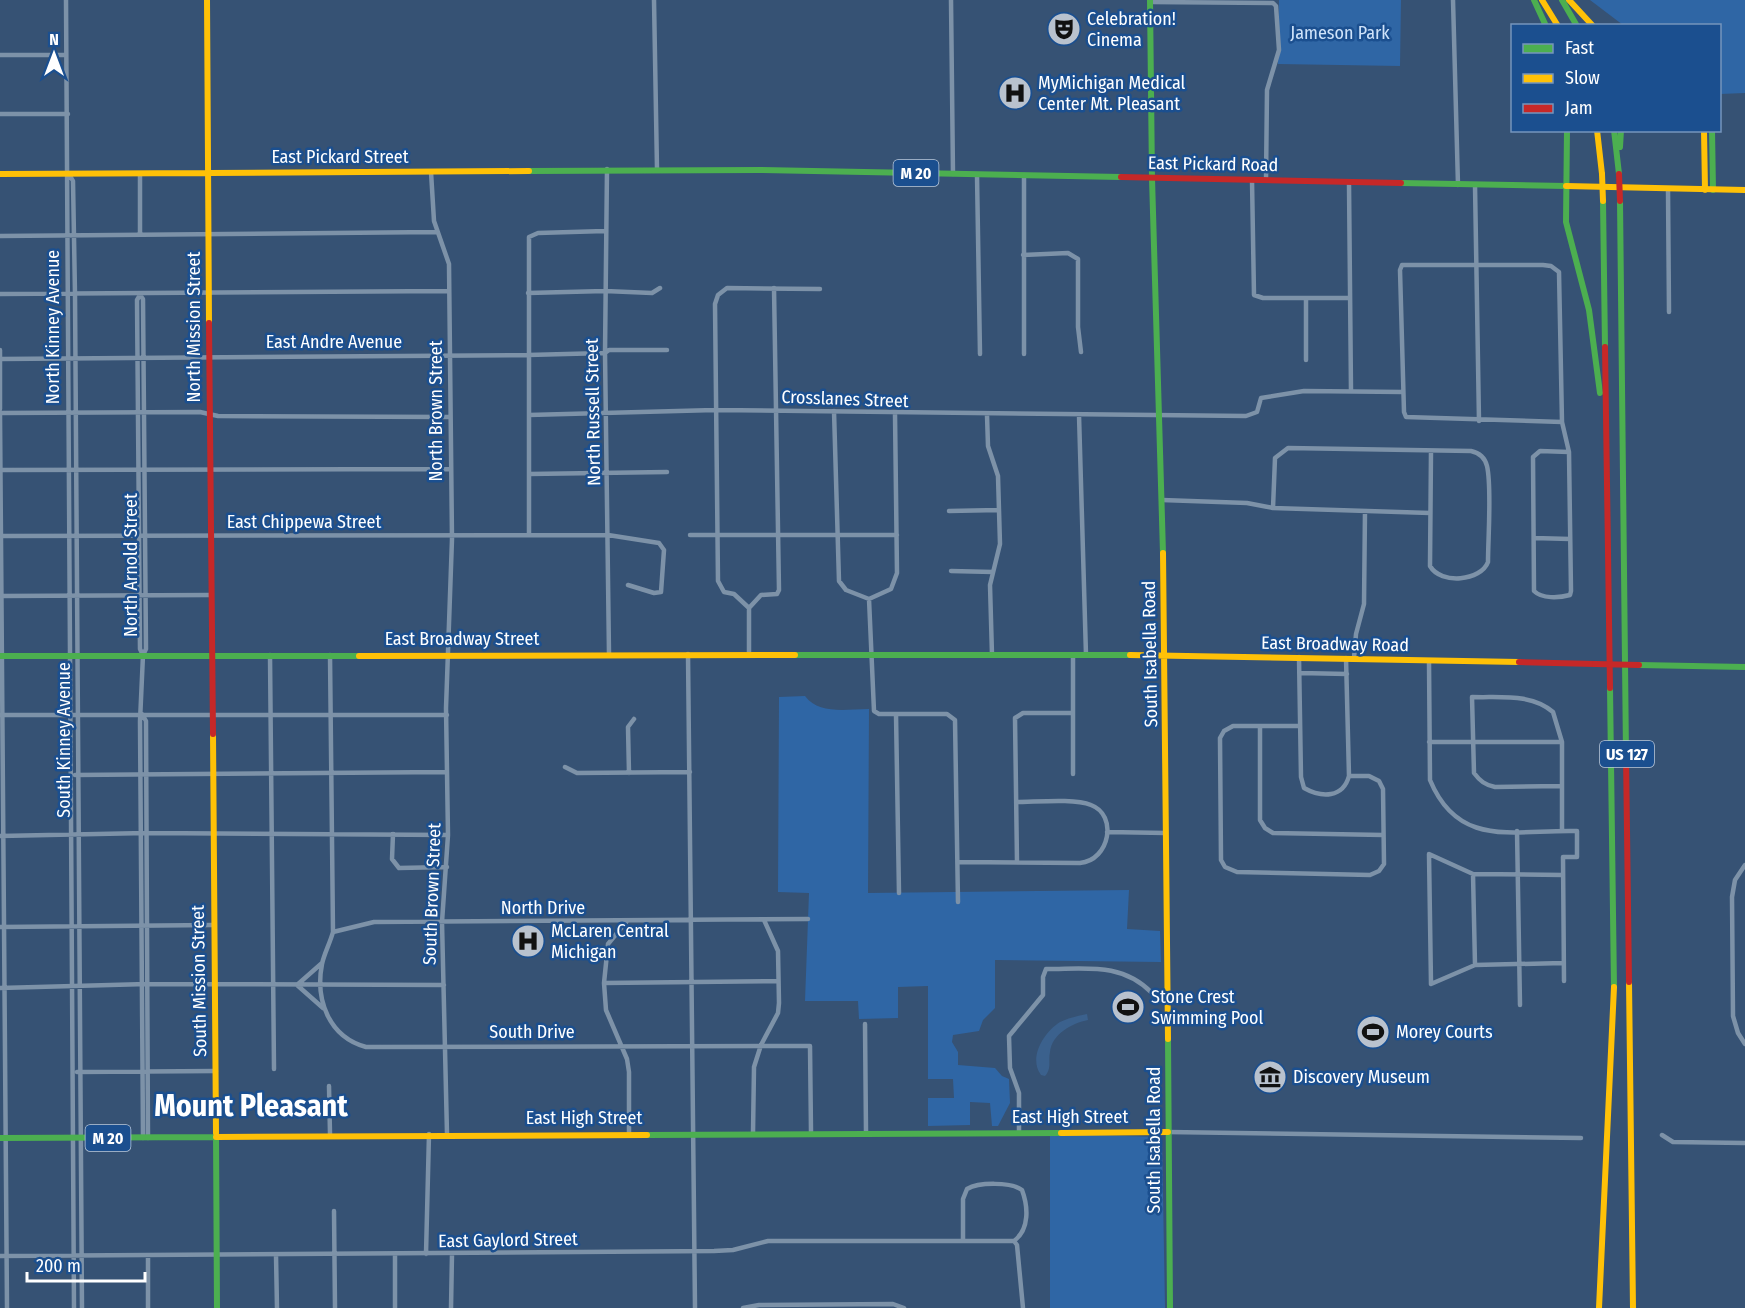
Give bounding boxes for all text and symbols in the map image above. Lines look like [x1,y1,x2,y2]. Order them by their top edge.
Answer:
place label: Celebration! Cinema [1087,8,1176,51]
theatre icon: Celebration! Cinema [1046,11,1082,47]
park label: Jameson Park [1290,22,1390,44]
north arrow [24,24,84,84]
legend [1511,24,1721,132]
text: N [49,30,59,49]
text: Fast [1565,37,1594,59]
text: Slow [1565,67,1600,89]
place label: MyMichigan Medical Center Mt. Pleasant [1038,72,1186,115]
hospital icon: MyMichigan Medical Center Mt. Pleasant [997,75,1033,111]
text: Jam [1565,97,1593,119]
street label: East Pickard Street [271,146,409,168]
street label: East Pickard Road [1148,152,1278,176]
road number: M 20 [894,160,938,186]
street label: North Kinney Avenue [42,250,64,404]
street label: North Mission Street [183,251,205,402]
street label: East Andre Avenue [266,331,402,353]
street label: North Russell Street [581,338,605,486]
street label: North Brown Street [425,340,447,482]
street label: Crosslanes Street [781,386,909,412]
street label: North Arnold Street [120,493,142,637]
street label: East Chippewa Street [227,511,381,533]
street label: South Isabella Road [1138,580,1162,728]
street label: East Broadway Street [385,628,539,650]
street label: East Broadway Road [1261,632,1409,656]
street label: South Kinney Avenue [53,662,75,818]
road number: US 127 [1600,741,1654,767]
street label: South Brown Street [419,822,445,965]
street label: North Drive [501,897,585,919]
street label: South Mission Street [187,905,211,1057]
place label: McLaren Central Michigan [551,920,669,963]
hospital icon: McLaren Central Michigan [510,923,546,959]
place label: Stone Crest Swimming Pool [1151,986,1263,1029]
sports icon: Stone Crest Swimming Pool [1110,989,1146,1025]
sports icon: Morey Courts [1355,1014,1391,1050]
street label: South Drive [489,1021,575,1043]
place label: Morey Courts [1396,1021,1493,1043]
museum icon: Discovery Museum [1252,1059,1288,1095]
place label: Discovery Museum [1293,1066,1430,1088]
street label: South Isabella Road [1143,1067,1165,1213]
district label: Mount Pleasant [154,1088,348,1124]
street label: East High Street [1012,1106,1128,1128]
street label: East High Street [526,1107,642,1129]
road number: M 20 [86,1125,130,1151]
street label: East Gaylord Street [438,1228,578,1252]
scale bar [27,1245,146,1283]
text: 200 m [36,1255,81,1277]

